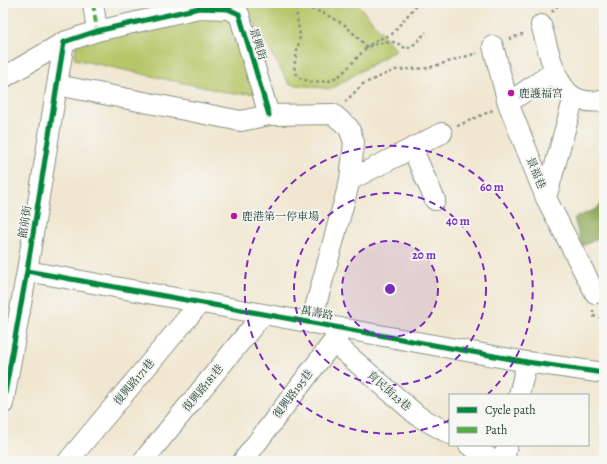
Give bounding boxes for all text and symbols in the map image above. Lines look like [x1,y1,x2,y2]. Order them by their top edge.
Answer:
street label: 景興街 [246,26,270,62]
place label: 鹿護福宮 [519,86,563,101]
marker: 鹿護福宮 [506,88,516,98]
street label: 景福巷 [523,155,549,191]
text: 60 m [480,179,504,195]
street label: 館前街 [15,205,35,239]
place label: 鹿港第一停車場 [242,209,319,224]
marker: 鹿港第一停車場 [229,211,239,221]
text: 40 m [446,213,470,229]
text: 20 m [412,247,436,263]
centre of rings [383,282,397,296]
street label: 萬壽路 [299,303,335,323]
street label: 復興路171巷 [110,356,158,408]
street label: 復興路181巷 [179,361,227,415]
street label: 復興路195巷 [270,367,316,421]
street label: 育民街23巷 [364,368,414,414]
legend [449,394,589,446]
text: Cycle path [485,402,536,418]
text: Path [485,422,508,438]

